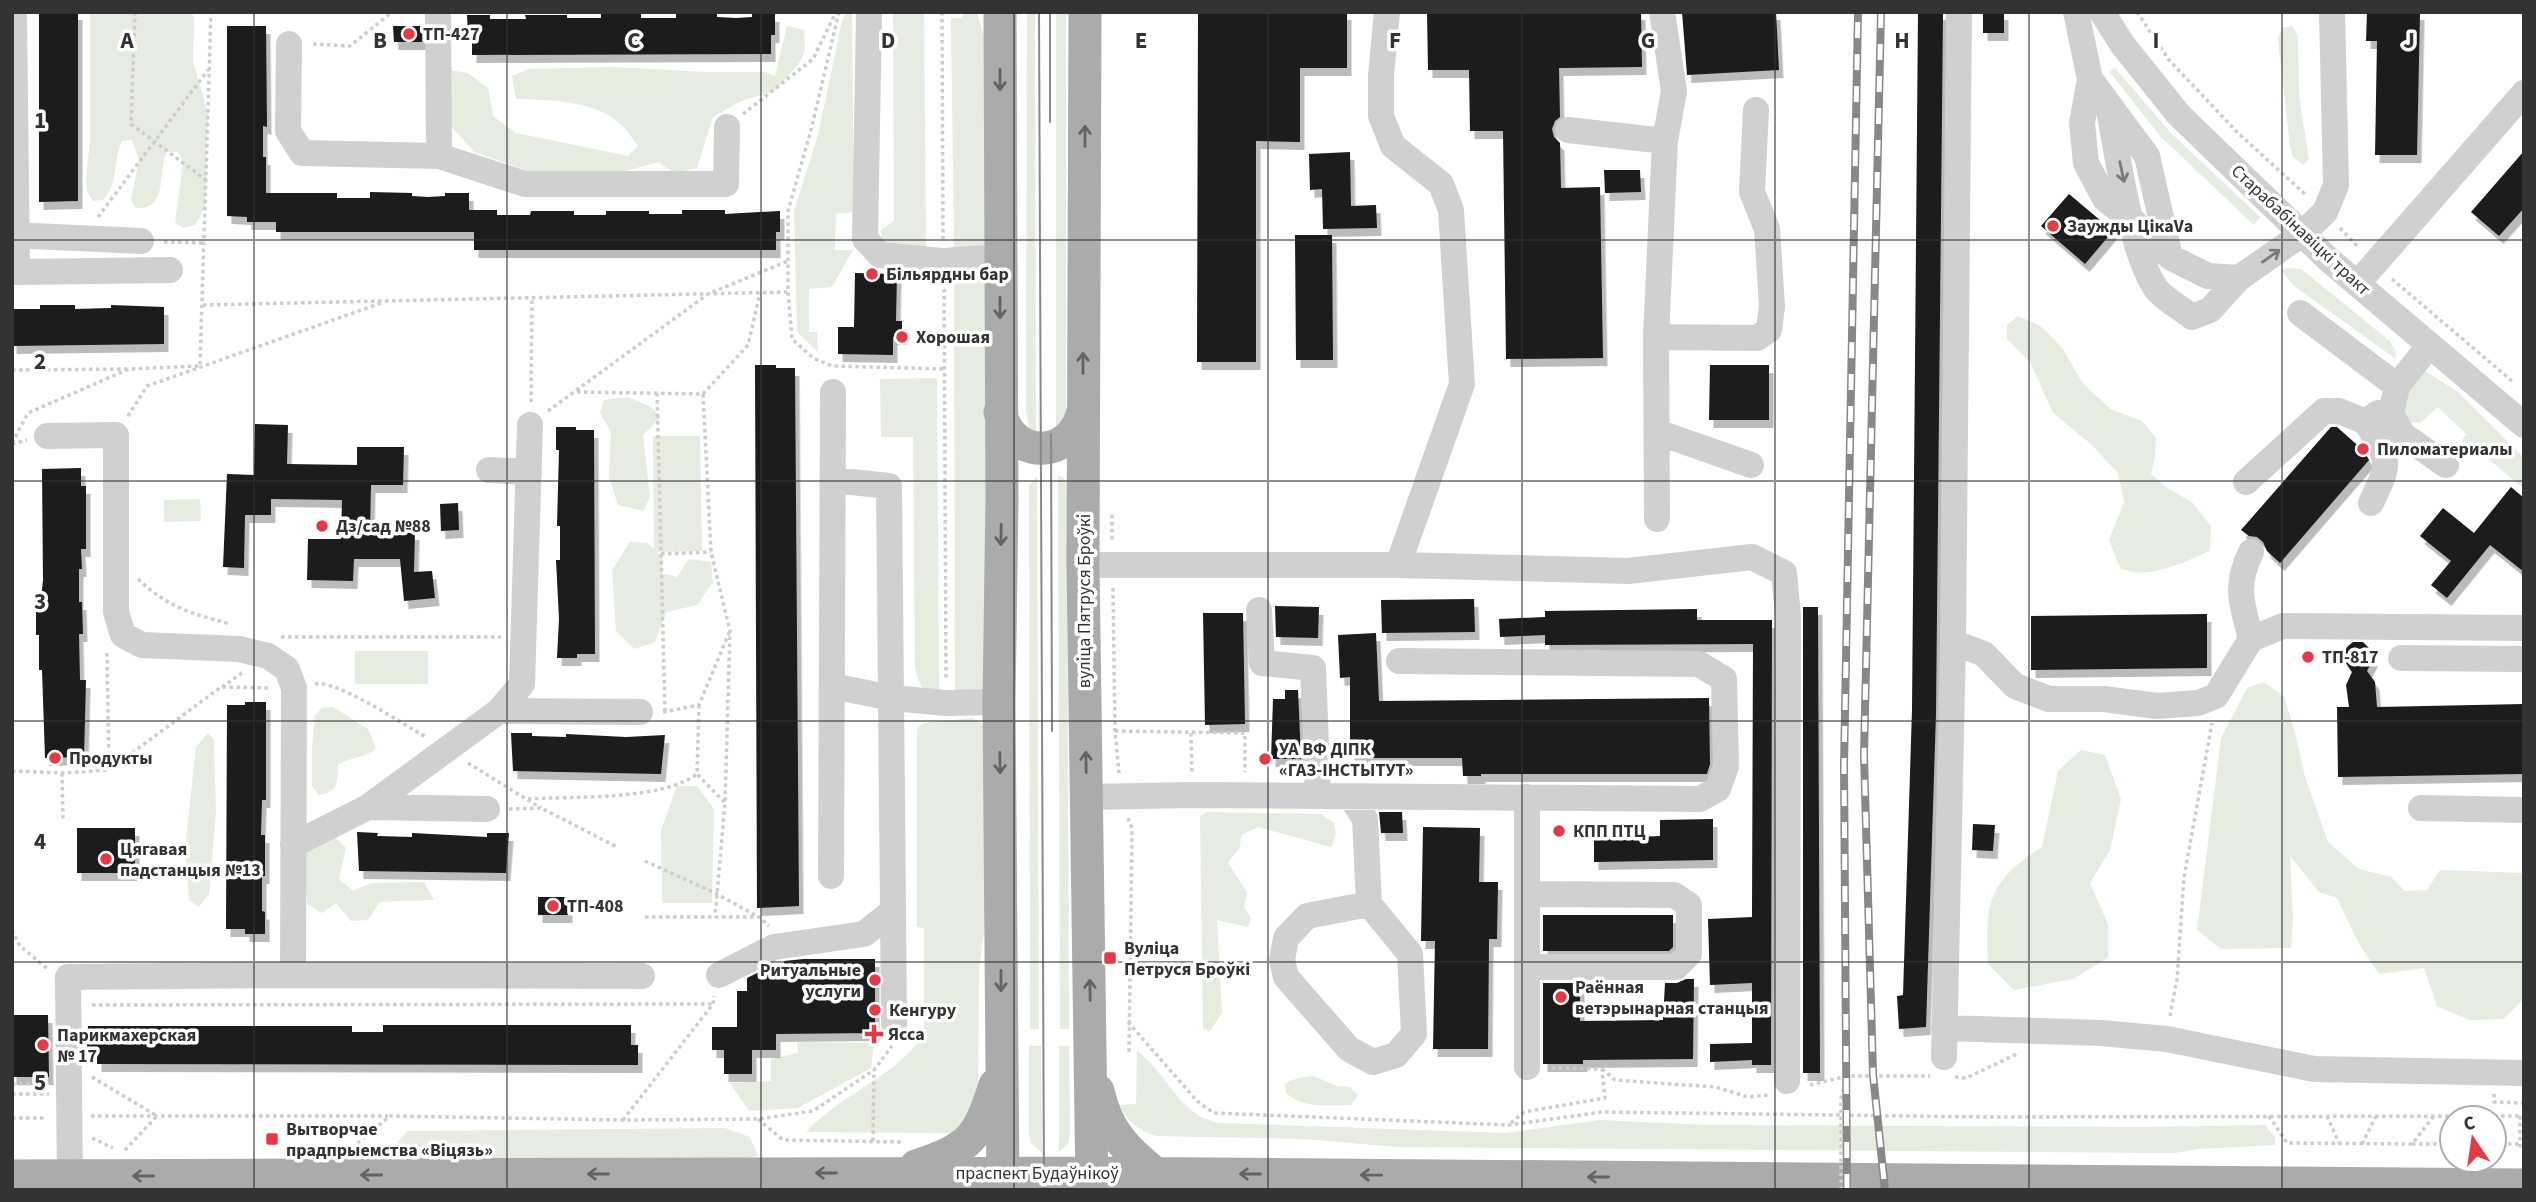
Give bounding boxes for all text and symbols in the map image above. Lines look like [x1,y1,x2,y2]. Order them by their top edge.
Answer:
place label: ТП-427 [423,22,479,47]
text: A [119,24,134,57]
text: B [373,24,387,57]
text: C [627,24,641,57]
text: D [881,24,895,57]
text: E [1135,24,1147,57]
text: F [1389,24,1401,57]
text: G [1641,24,1655,57]
text: H [1894,24,1910,57]
text: I [2153,24,2159,57]
text: J [2403,24,2415,57]
marker: ТП-427 [401,26,417,42]
one-way arrow [993,69,1007,92]
text: 1 [34,104,46,137]
one-way arrow [1078,125,1092,148]
street label: Старабабінавіцкі тракт [2226,159,2376,302]
one-way arrow [2115,160,2129,183]
place label: Заужды ЦікаVа [2067,214,2193,239]
marker: Заужды ЦікаVа [2045,218,2061,234]
one-way arrow [2261,249,2280,263]
place label: Більярдны бар [886,262,1009,287]
marker: Більярдны бар [864,266,880,282]
one-way arrow [993,296,1007,319]
place label: Хорошая [916,325,990,350]
marker: Хорошая [894,329,910,345]
text: 2 [34,345,46,378]
one-way arrow [1077,352,1090,375]
place label: Пиломатериалы [2377,437,2513,462]
marker: Пиломатериалы [2355,441,2371,457]
place label: Дз/сад №88 [336,514,431,539]
street label: вуліца Пятруся Броўкі [1072,514,1097,688]
marker: Дз/сад №88 [314,518,330,534]
one-way arrow [994,524,1008,547]
text: 3 [34,585,46,618]
place label: ТП-817 [2322,645,2378,670]
marker: ТП-817 [2300,649,2316,665]
place label: УА ВФ ДІПК «ГАЗ-ІНСТЫТУТ» [1279,737,1413,783]
place label: Продукты [69,746,153,771]
marker: Продукты [47,750,63,766]
one-way arrow [993,751,1006,774]
one-way arrow [1079,751,1092,774]
marker: УА ВФ ДІПК «ГАЗ-ІНСТЫТУТ» [1257,751,1273,767]
place label: КПП ПТЦ [1573,819,1646,844]
marker: КПП ПТЦ [1551,823,1567,839]
text: 4 [34,825,46,858]
place label: Цягавая падстанцыя №13 [120,837,261,883]
marker: Цягавая падстанцыя №13 [98,851,114,867]
place label: ТП-408 [567,894,623,919]
marker: ТП-408 [545,898,561,914]
place label: Вуліца Петруся Броўкі [1124,936,1250,982]
marker: Вуліца Петруся Броўкі [1102,950,1118,966]
place label: Ритуальные услуги [760,958,861,1004]
one-way arrow [994,970,1008,993]
marker: Ритуальные услуги [867,972,883,988]
place label: Раённая ветэрынарная станцыя [1575,975,1769,1021]
one-way arrow [1083,979,1097,1002]
marker: Раённая ветэрынарная станцыя [1553,989,1569,1005]
place label: Кенгуру [889,998,957,1023]
marker: Кенгуру [867,1002,883,1018]
place label: Ясса [888,1022,925,1047]
place label: Парикмахерская № 17 [57,1023,196,1069]
marker: Ясса [866,1026,882,1042]
marker: Парикмахерская № 17 [35,1037,51,1053]
text: 5 [34,1066,46,1099]
north arrow [2438,1104,2508,1174]
text: С [2461,1109,2478,1138]
place label: Вытворчае прадпрыемства «Віцязь» [286,1117,493,1163]
marker: Вытворчае прадпрыемства «Віцязь» [264,1131,280,1147]
street label: праспект Будаўнікоў [955,1161,1119,1186]
one-way arrow [814,1166,837,1180]
one-way arrow [587,1167,610,1181]
one-way arrow [1239,1167,1262,1181]
one-way arrow [359,1168,382,1182]
one-way arrow [1359,1168,1382,1182]
one-way arrow [132,1169,155,1183]
one-way arrow [1587,1170,1610,1184]

